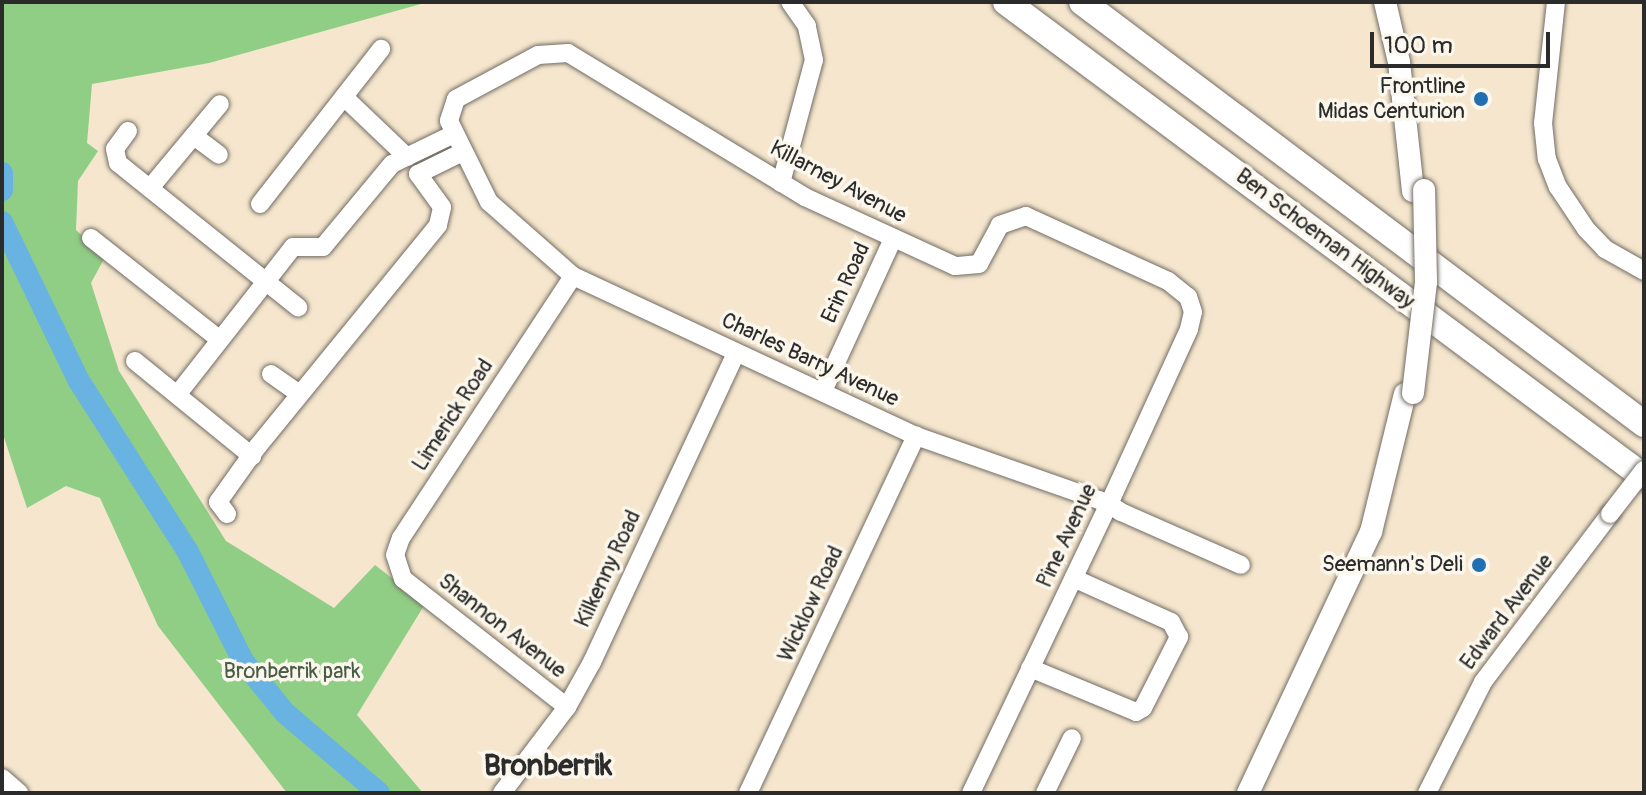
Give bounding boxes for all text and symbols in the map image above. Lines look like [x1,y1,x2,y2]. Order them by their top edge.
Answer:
scale bar [1374,16,1554,66]
text: 100 m [1384,31,1453,60]
place label: Frontline Midas Centurion [1318,73,1465,124]
marker: Frontline Midas Centurion [1472,90,1490,108]
street label: Killarney Avenue [765,135,911,229]
street label: Ben Schoeman Highway [1230,163,1420,315]
street label: Erin Road [816,239,876,327]
street label: Charles Barry Avenue [717,307,903,413]
street label: Limerick Road [407,354,499,476]
street label: Pine Avenue [1031,480,1103,592]
street label: Kilkenny Road [569,506,647,632]
street label: Wicklow Road [773,542,849,666]
street label: Edward Avenue [1455,549,1559,675]
place label: Seemann's Deli [1322,552,1463,578]
marker: Seemann's Deli [1470,556,1488,574]
street label: Shannon Avenue [433,568,571,684]
park label: Bronberrik park [224,659,360,685]
district label: Bronberrik [484,748,612,784]

